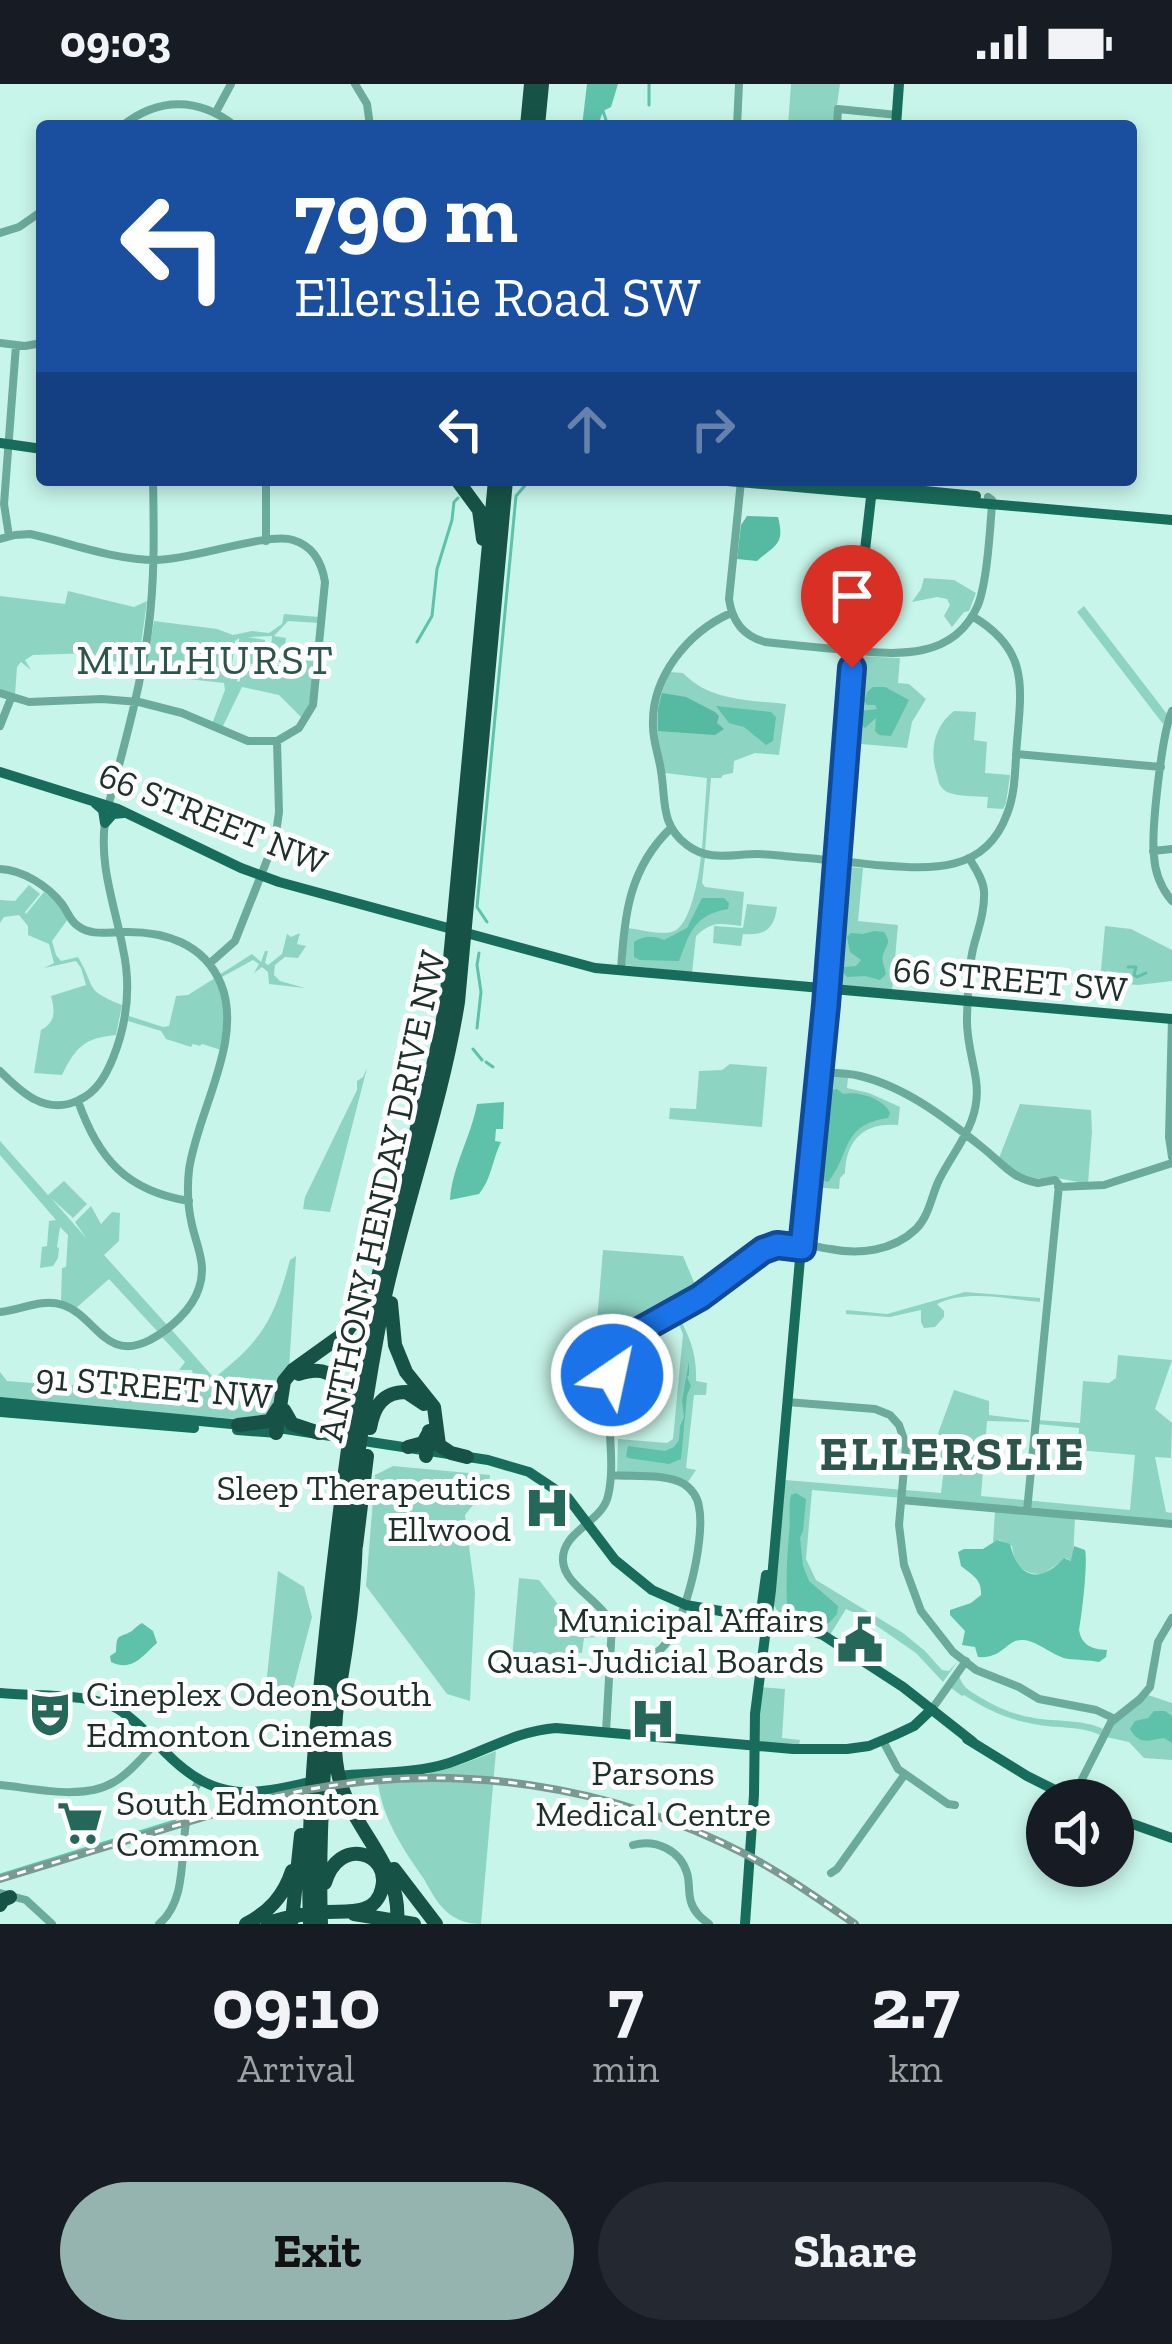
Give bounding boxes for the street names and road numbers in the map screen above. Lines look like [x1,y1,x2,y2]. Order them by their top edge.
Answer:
street label: 66 STREET NW [93,753,334,883]
street label: ANTHONY HENDAY DRIVE NW [308,946,454,1445]
street label: 66 STREET SW [891,947,1129,1011]
street label: 91 STREET NW [34,1354,274,1418]

